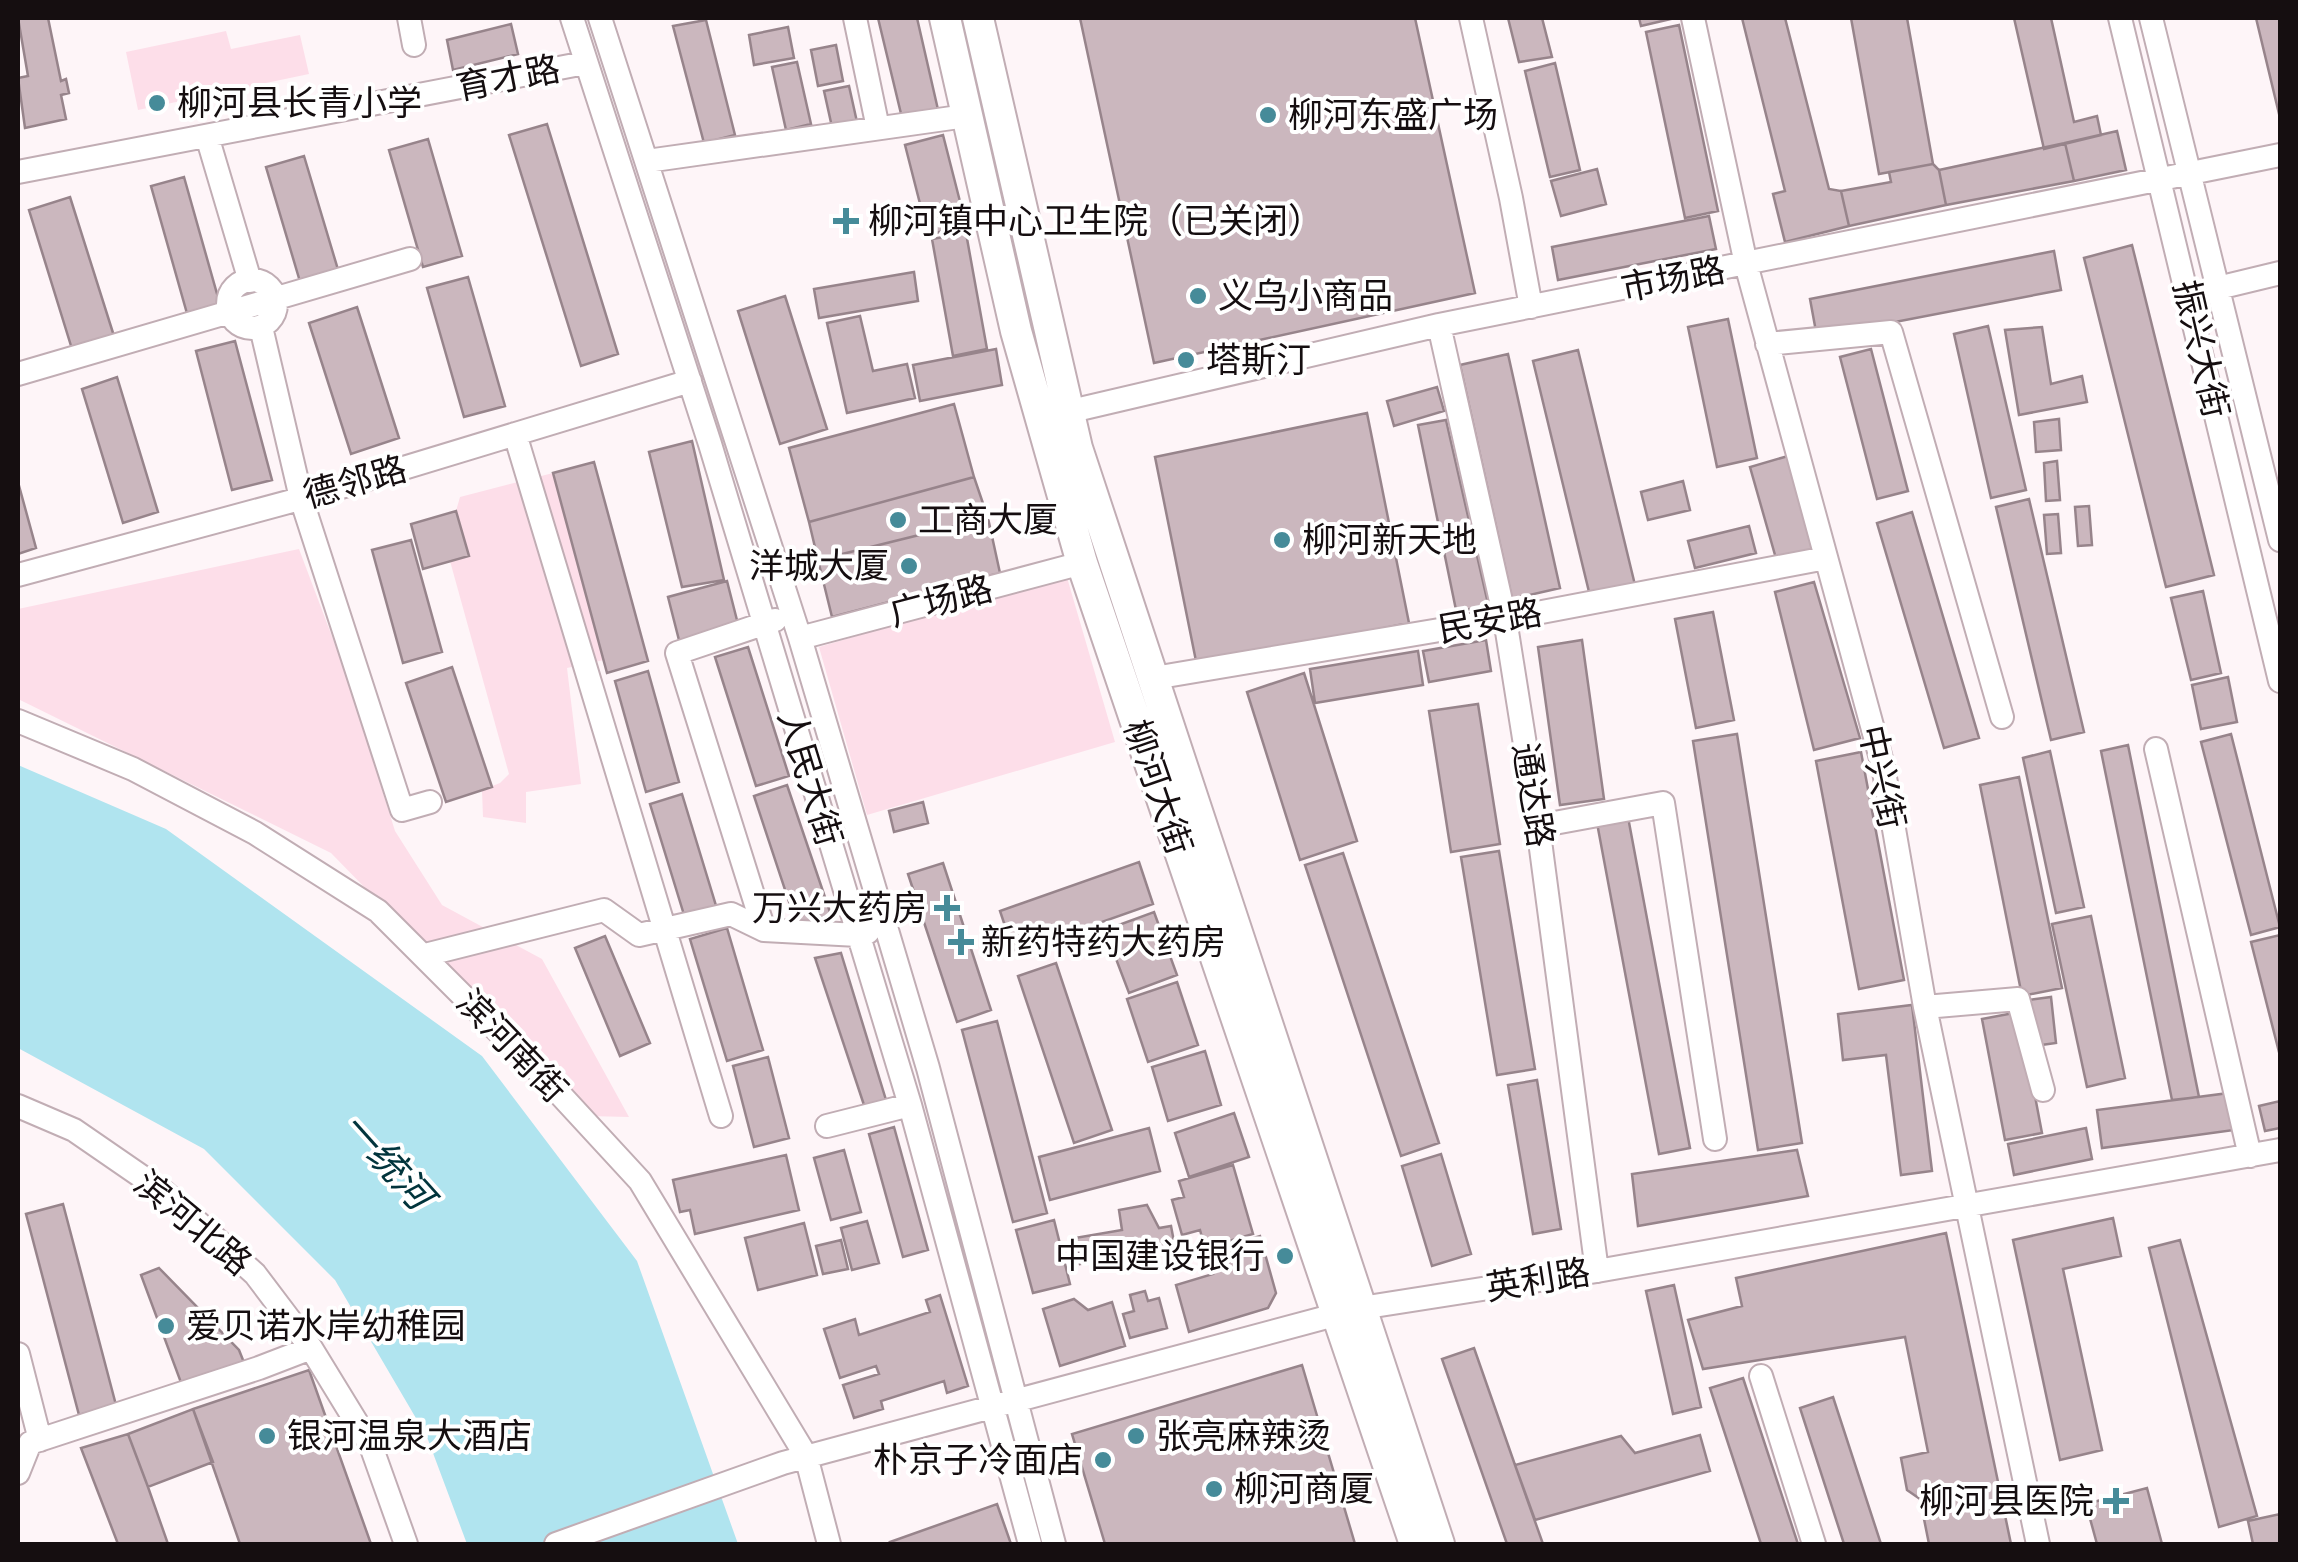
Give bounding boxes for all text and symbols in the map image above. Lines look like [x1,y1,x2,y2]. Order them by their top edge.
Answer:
street label: 育才路 [452,43,564,113]
place label: 柳河县长青小学 [177,78,422,128]
place label: 柳河东盛广场 [1288,90,1498,140]
marker: 柳河县长青小学 [146,92,168,114]
marker: 柳河东盛广场 [1257,104,1279,126]
place label: 柳河镇中心卫生院（已关闭） [868,196,1323,246]
marker: 柳河镇中心卫生院（已关闭） [833,208,859,234]
street label: 市场路 [1617,244,1729,314]
place label: 义乌小商品 [1218,271,1393,321]
street label: 振兴大街 [2161,275,2241,423]
marker: 义乌小商品 [1187,285,1209,307]
place label: 塔斯汀 [1206,335,1311,385]
marker: 塔斯汀 [1175,349,1197,371]
street label: 德邻路 [298,443,412,521]
place label: 工商大厦 [918,495,1058,545]
marker: 工商大厦 [887,509,909,531]
place label: 柳河新天地 [1302,515,1477,565]
marker: 柳河新天地 [1271,529,1293,551]
place label: 洋城大厦 [749,541,889,591]
marker: 洋城大厦 [898,555,920,577]
street label: 广场路 [884,563,998,639]
street label: 民安路 [1434,587,1546,655]
street label: 人民大街 [766,704,854,852]
street label: 柳河大街 [1112,713,1204,861]
street label: 中兴街 [1847,720,1917,834]
street label: 通达路 [1500,739,1566,851]
place label: 万兴大药房 [752,883,927,933]
marker: 万兴大药房 [936,897,958,919]
place label: 新药特药大药房 [981,917,1226,967]
marker: 新药特药大药房 [950,931,972,953]
street label: 滨河南街 [445,978,579,1114]
water label: 一统河 [329,1100,451,1227]
street label: 滨河北路 [123,1159,263,1287]
place label: 中国建设银行 [1055,1231,1265,1281]
marker: 中国建设银行 [1274,1245,1296,1267]
street label: 英利路 [1482,1247,1594,1313]
place label: 爱贝诺水岸幼稚园 [186,1301,466,1351]
marker: 爱贝诺水岸幼稚园 [155,1315,177,1337]
place label: 银河温泉大酒店 [287,1411,532,1461]
place label: 张亮麻辣烫 [1156,1411,1331,1461]
marker: 银河温泉大酒店 [256,1425,278,1447]
marker: 张亮麻辣烫 [1125,1425,1147,1447]
place label: 朴京子冷面店 [873,1435,1083,1485]
marker: 朴京子冷面店 [1092,1449,1114,1471]
place label: 柳河商厦 [1234,1464,1374,1514]
place label: 柳河县医院 [1919,1476,2094,1526]
marker: 柳河商厦 [1203,1478,1225,1500]
marker: 柳河县医院 [2103,1488,2129,1514]

